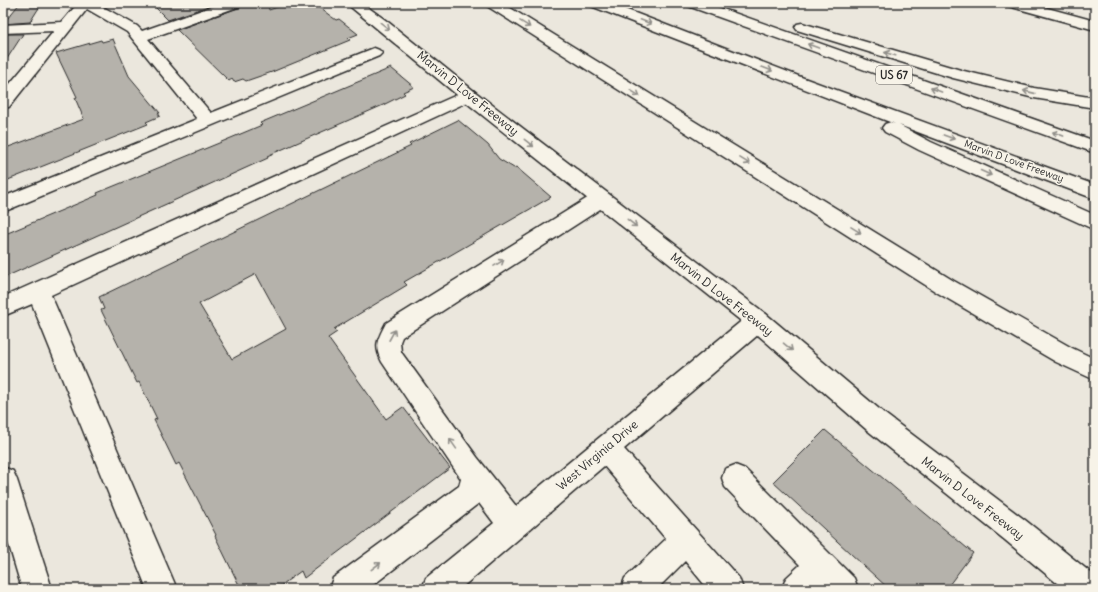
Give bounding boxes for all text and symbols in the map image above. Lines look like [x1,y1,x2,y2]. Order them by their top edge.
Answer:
one-way arrow [639,19,651,27]
one-way arrow [519,20,531,28]
one-way arrow [379,21,390,30]
one-way arrow [808,42,820,50]
street label: Marvin D Love Freeway [414,47,522,139]
one-way arrow [884,50,897,57]
one-way arrow [760,66,772,73]
road number: US 67 [876,66,912,84]
one-way arrow [929,86,942,93]
one-way arrow [1023,87,1036,95]
one-way arrow [629,89,641,97]
one-way arrow [1053,129,1065,137]
one-way arrow [943,134,955,142]
street label: Marvin D Love Freeway [962,137,1066,185]
one-way arrow [524,138,535,147]
one-way arrow [739,158,751,166]
one-way arrow [979,170,991,177]
one-way arrow [626,218,637,227]
one-way arrow [850,227,862,235]
street label: Marvin D Love Freeway [668,249,776,339]
one-way arrow [493,259,505,267]
one-way arrow [389,329,396,341]
one-way arrow [783,343,794,352]
street label: West Virginia Drive [553,417,641,493]
one-way arrow [449,439,457,450]
street label: Marvin D Love Freeway [919,453,1027,543]
one-way arrow [370,561,381,570]

